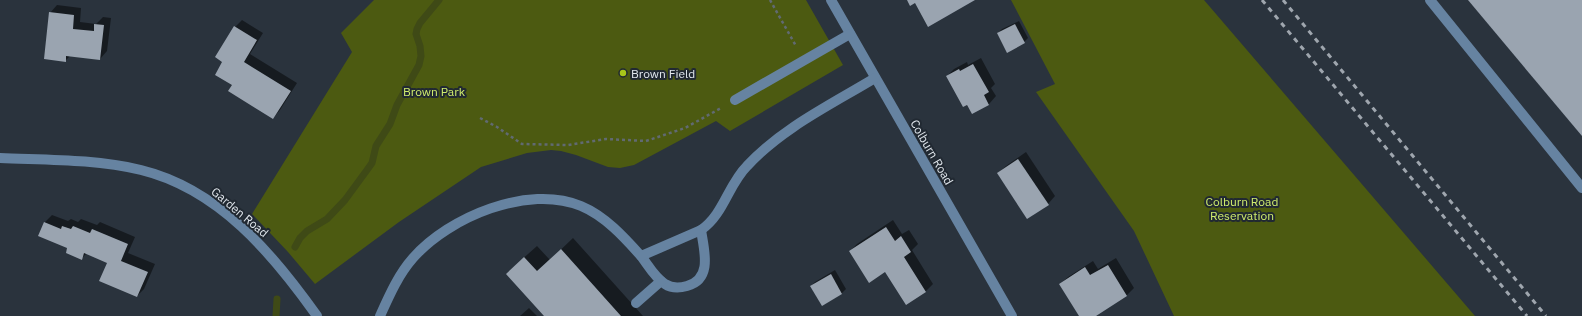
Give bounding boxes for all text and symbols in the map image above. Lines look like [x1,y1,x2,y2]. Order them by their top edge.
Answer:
place label: Brown Field [631,66,695,81]
marker: Brown Field [618,68,628,78]
park label: Brown Park [403,84,466,99]
street label: Colburn Road [907,117,957,187]
street label: Garden Road [208,184,272,240]
park label: Colburn Road Reservation [1206,194,1278,223]

